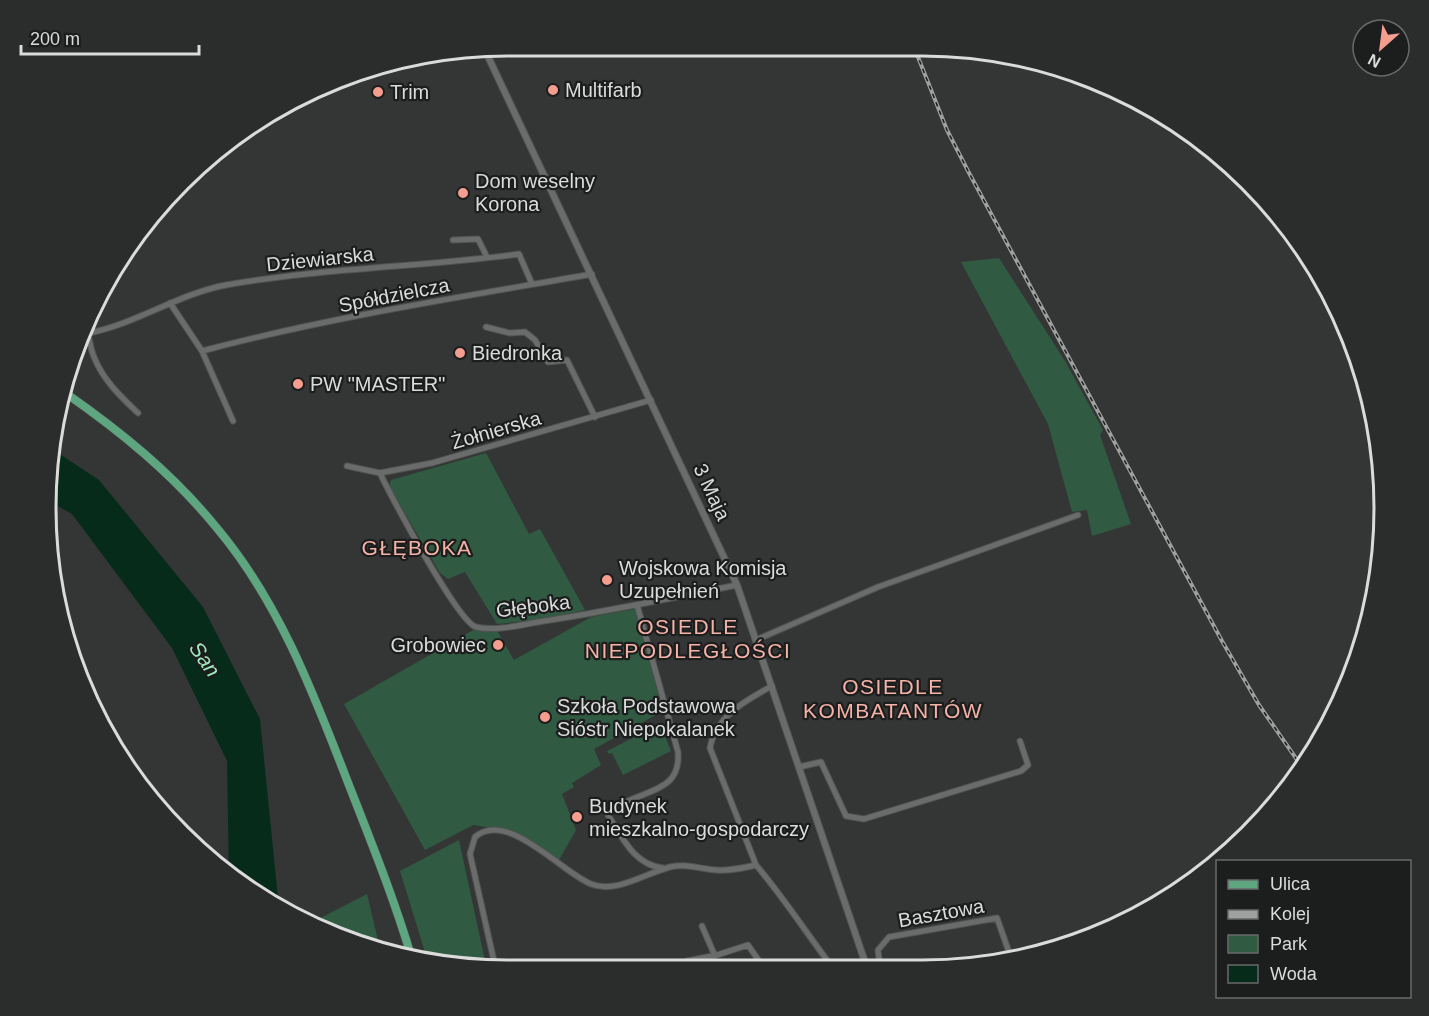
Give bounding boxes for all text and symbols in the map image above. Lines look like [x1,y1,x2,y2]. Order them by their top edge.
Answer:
scale bar [21,18,200,56]
north arrow [1351,18,1411,78]
text: 200 m [30,29,80,49]
text: N [1365,51,1383,71]
place label: Multifarb [565,79,642,101]
place label: Trim [390,81,429,103]
marker: Multifarb [546,83,560,97]
marker: Trim [371,85,385,99]
place label: Dom weselny Korona [475,170,595,215]
marker: Dom weselny Korona [456,186,470,200]
street label: Dziewiarska [265,242,376,276]
street label: Spółdzielcza [337,273,452,317]
place label: Biedronka [472,342,563,364]
marker: Biedronka [453,346,467,360]
place label: PW "MASTER" [310,373,445,395]
marker: PW "MASTER" [291,377,305,391]
street label: Żołnierska [449,406,544,453]
street label: 3 Maja [689,460,735,525]
district label: GŁĘBOKA [362,536,472,559]
place label: Wojskowa Komisja Uzupełnień [619,557,787,602]
marker: Wojskowa Komisja Uzupełnień [600,573,614,587]
street label: Głęboka [495,590,572,621]
district label: OSIEDLE NIEPODLEGŁOŚCI [585,615,791,662]
place label: Grobowiec [390,634,486,656]
water label: San [185,637,225,681]
marker: Grobowiec [491,638,505,652]
district label: OSIEDLE KOMBATANTÓW [803,675,983,722]
place label: Szkoła Podstawowa Sióstr Niepokalanek [557,695,737,740]
marker: Szkoła Podstawowa Sióstr Niepokalanek [538,710,552,724]
place label: Budynek mieszkalno-gospodarczy [589,795,809,840]
marker: Budynek mieszkalno-gospodarczy [570,810,584,824]
legend [1216,860,1411,998]
text: Ulica [1270,874,1311,894]
street label: Basztowa [896,894,986,931]
text: Kolej [1270,904,1310,924]
text: Park [1270,934,1308,954]
text: Woda [1270,964,1318,984]

